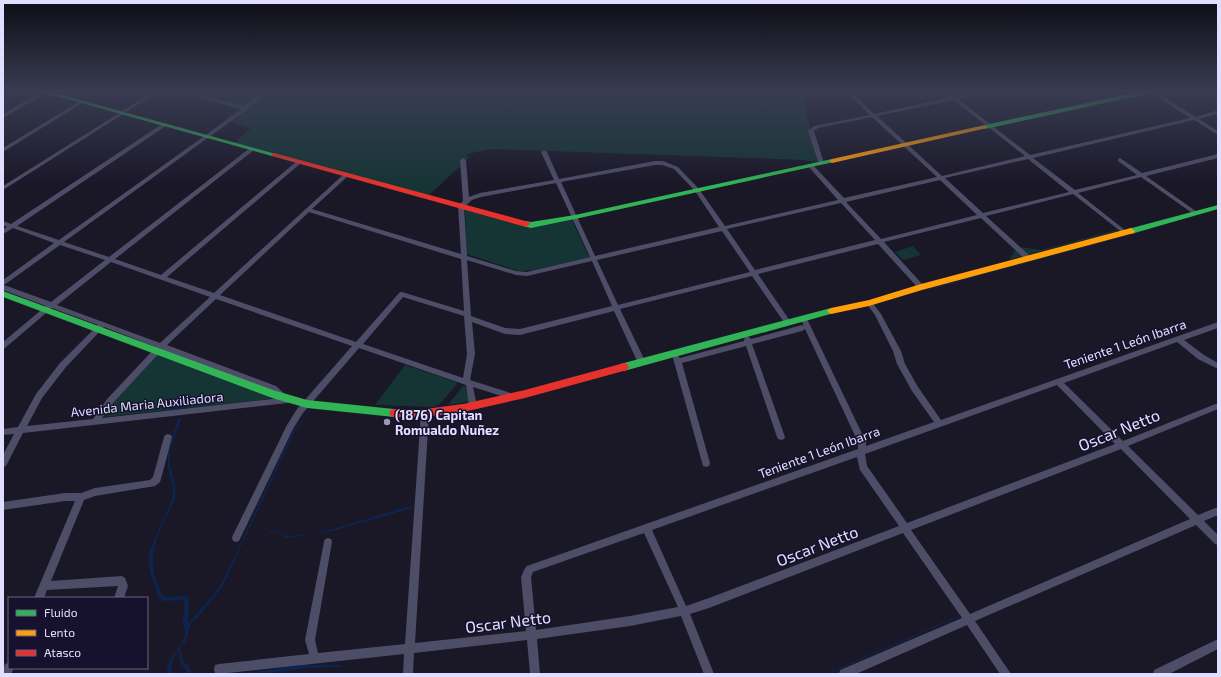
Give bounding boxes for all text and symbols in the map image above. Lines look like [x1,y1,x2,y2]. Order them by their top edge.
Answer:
street label: Teniente 1 León Ibarra [1062,316,1188,372]
street label: Avenida Maria Auxiliadora [70,388,224,420]
street label: Oscar Netto [1075,405,1162,454]
place label: (1876) Capitan Romualdo Nuñez [395,407,499,438]
marker: (1876) Capitan Romualdo Nuñez [382,417,392,427]
street label: Teniente 1 León Ibarra [756,423,882,481]
street label: Oscar Netto [773,521,860,570]
legend [8,597,148,669]
text: Fluido [44,605,78,619]
street label: Oscar Netto [464,607,552,636]
text: Lento [44,625,75,639]
text: Atasco [44,645,81,659]

